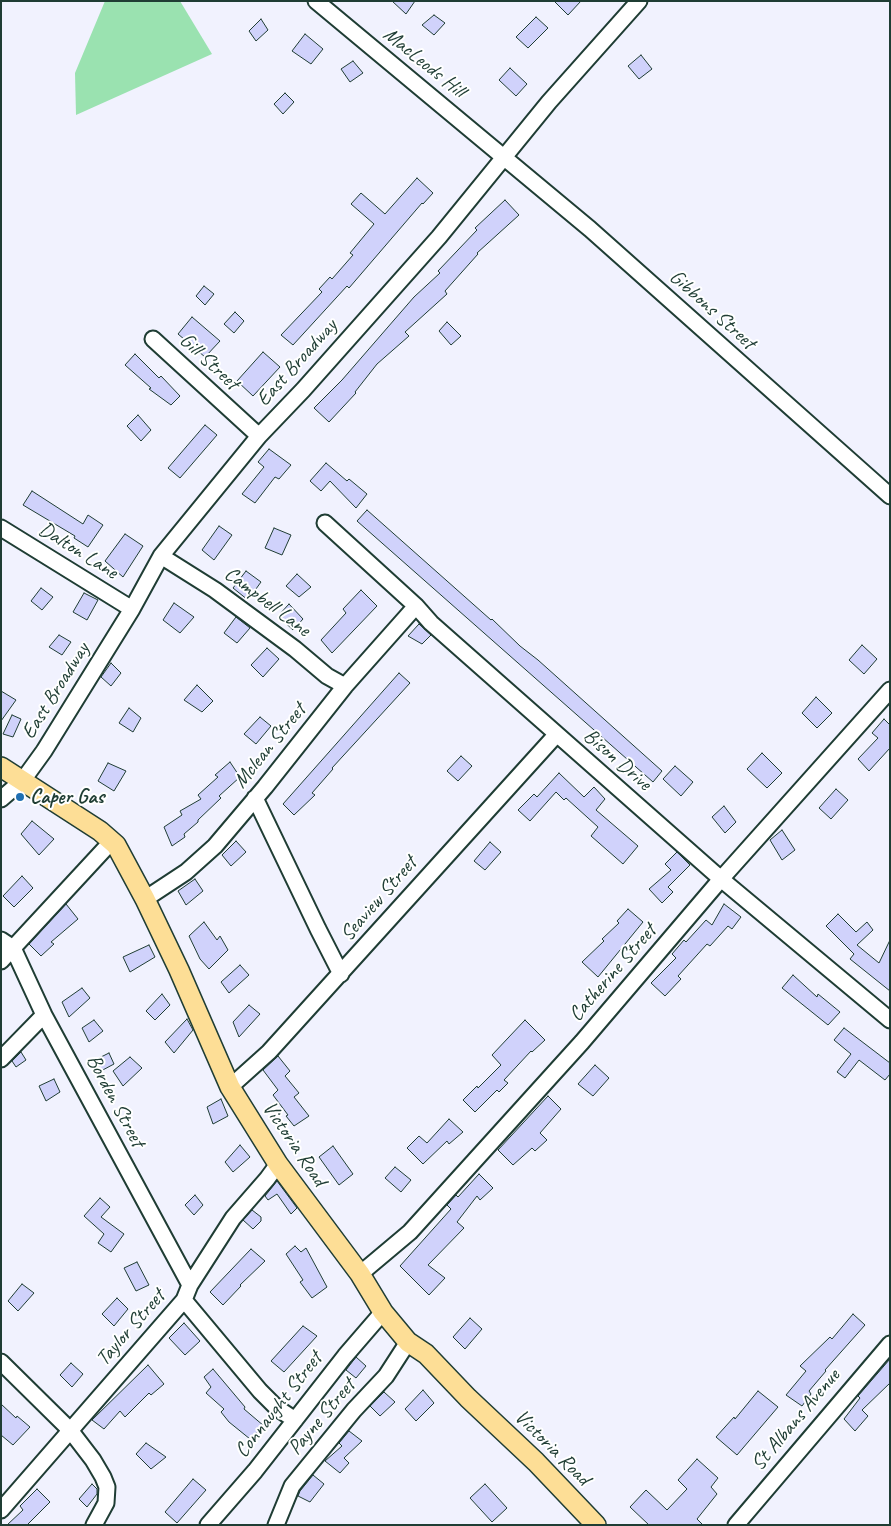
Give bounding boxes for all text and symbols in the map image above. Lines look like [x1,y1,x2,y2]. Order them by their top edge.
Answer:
street label: MacLeods Hill [378,22,470,104]
street label: Gibbons Street [664,265,760,355]
street label: East Broadway [251,314,343,412]
street label: Gill Street [174,328,244,396]
street label: Dalton Lane [34,517,122,585]
street label: Campbell Lane [219,561,315,643]
street label: East Broadway [17,638,95,744]
street label: Mclean Street [228,699,312,793]
street label: Bison Drive [578,724,656,796]
place label: Caper Gas [30,784,104,810]
marker: Caper Gas [14,791,26,803]
street label: Seaview Street [335,851,423,947]
street label: Catherine Street [564,919,662,1027]
street label: Borden Street [80,1050,150,1152]
street label: Victoria Road [256,1097,332,1191]
street label: Taylor Street [91,1285,171,1371]
street label: Connaught Street [230,1347,328,1463]
street label: St Albans Avenue [746,1364,846,1476]
street label: Payne Street [283,1374,361,1460]
street label: Victoria Road [509,1405,595,1491]

